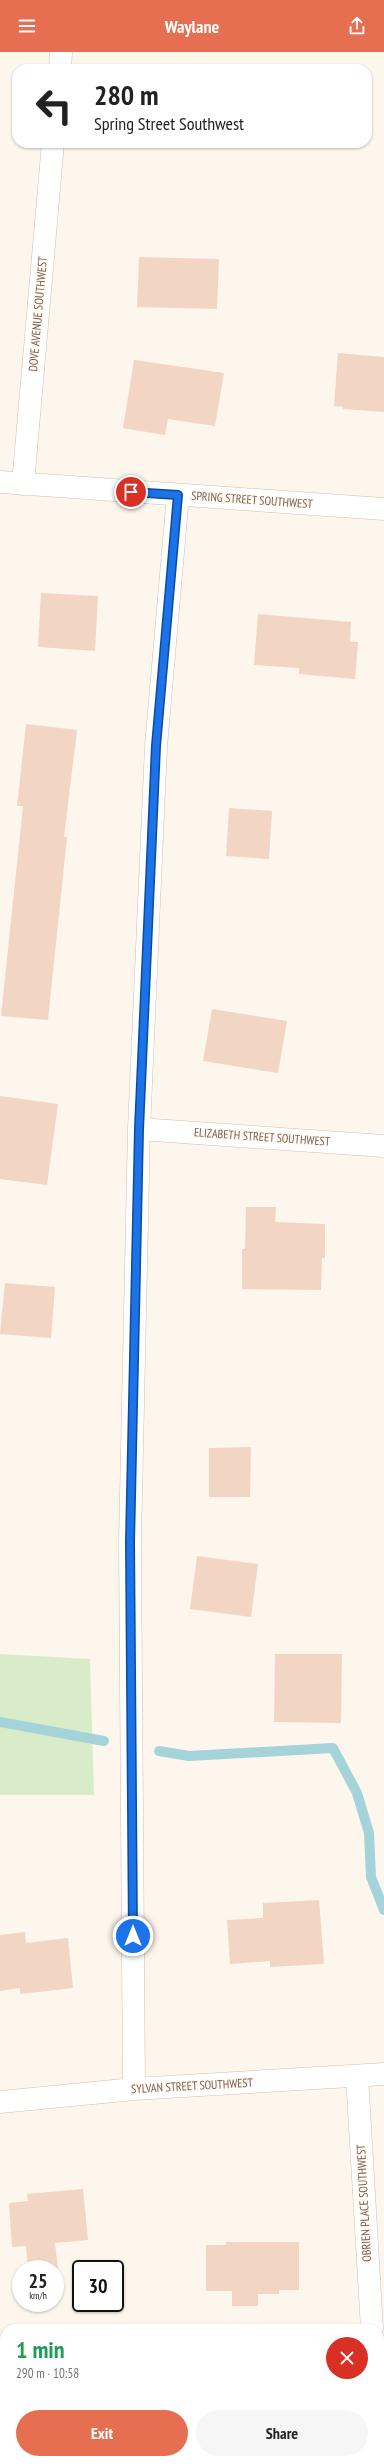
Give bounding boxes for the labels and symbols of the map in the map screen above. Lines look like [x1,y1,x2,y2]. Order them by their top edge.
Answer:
street label: DOVE AVENUE SOUTHWEST [25,255,50,372]
pin [114,475,148,509]
street label: SPRING STREET SOUTHWEST [191,488,314,511]
street label: ELIZABETH STREET SOUTHWEST [193,1124,331,1149]
position arrow [112,1915,154,1957]
street label: SYLVAN STREET SOUTHWEST [131,2075,254,2096]
street label: OBRIEN PLACE SOUTHWEST [353,2143,374,2262]
speed limit sign: 30 [72,2260,124,2312]

